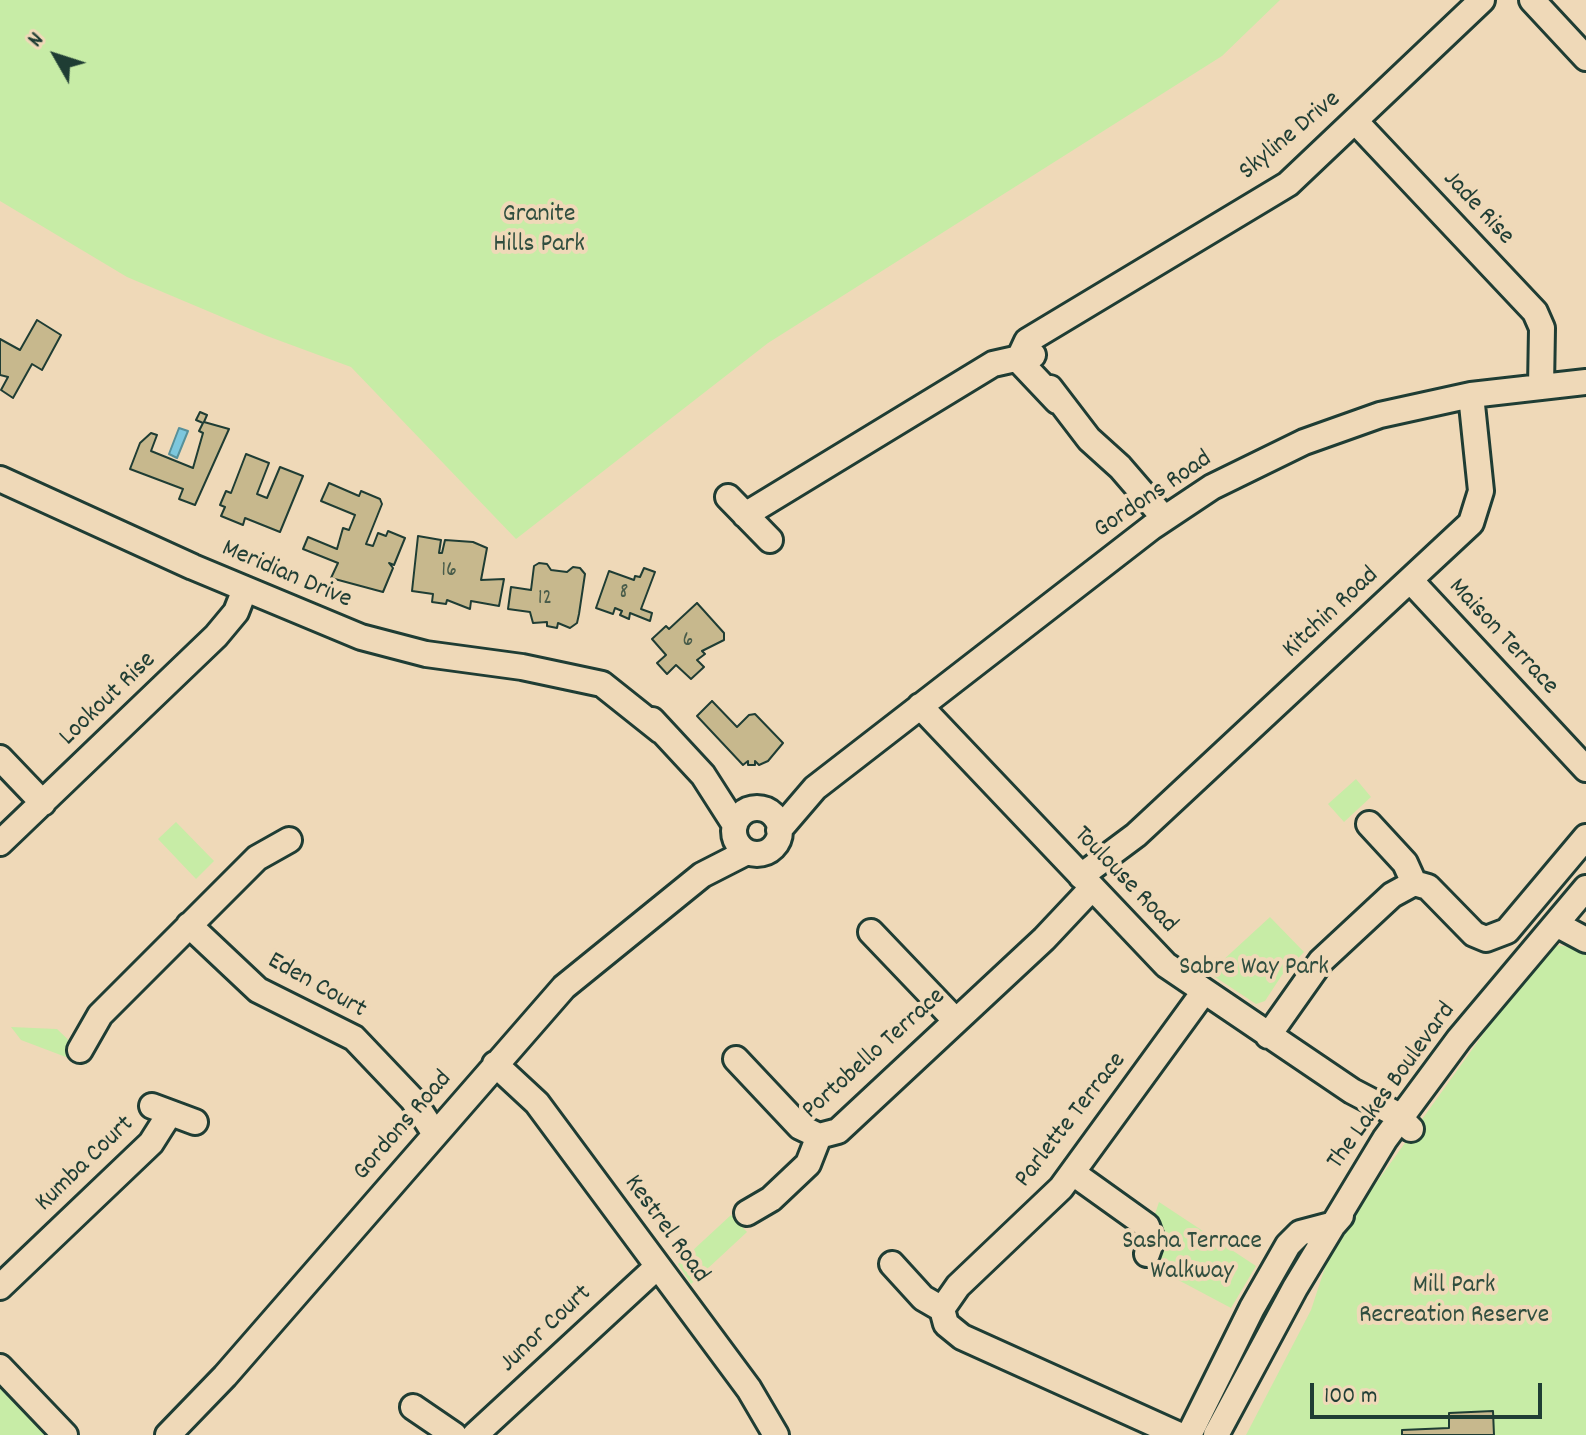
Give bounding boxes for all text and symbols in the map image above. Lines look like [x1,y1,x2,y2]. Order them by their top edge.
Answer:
north arrow [16,16,96,96]
text: N [21,27,52,55]
street label: Skyline Drive [1234,85,1348,189]
street label: Jade Rise [1435,165,1519,253]
park label: Granite Hills Park [493,200,585,262]
street label: Gordons Road [1089,445,1219,547]
street label: Meridian Drive [216,535,356,617]
house number: 16 [441,559,457,585]
street label: Kitchin Road [1277,562,1387,666]
street label: Maison Terrace [1440,573,1564,703]
house number: 8 [620,581,628,607]
house number: 12 [538,587,552,613]
house number: 6 [683,629,693,655]
street label: Lookout Rise [54,646,164,754]
street label: Toulouse Road [1065,821,1183,941]
street label: Eden Court [261,947,371,1027]
park label: Sabre Way Park [1179,953,1329,985]
street label: Portobello Terrace [797,983,953,1127]
street label: The Lakes Boulevard [1322,997,1464,1177]
street label: Parlette Terrace [1010,1047,1134,1195]
street label: Gordons Road [348,1066,460,1188]
street label: Kumba Court [30,1110,142,1220]
street label: Kestrel Road [615,1170,715,1290]
park label: Sasha Terrace Walkway [1122,1227,1262,1288]
park label: Mill Park Recreation Reserve [1359,1271,1549,1332]
street label: Junor Court [494,1279,600,1381]
scale bar [1314,1367,1546,1417]
text: 100 m [1324,1380,1377,1414]

